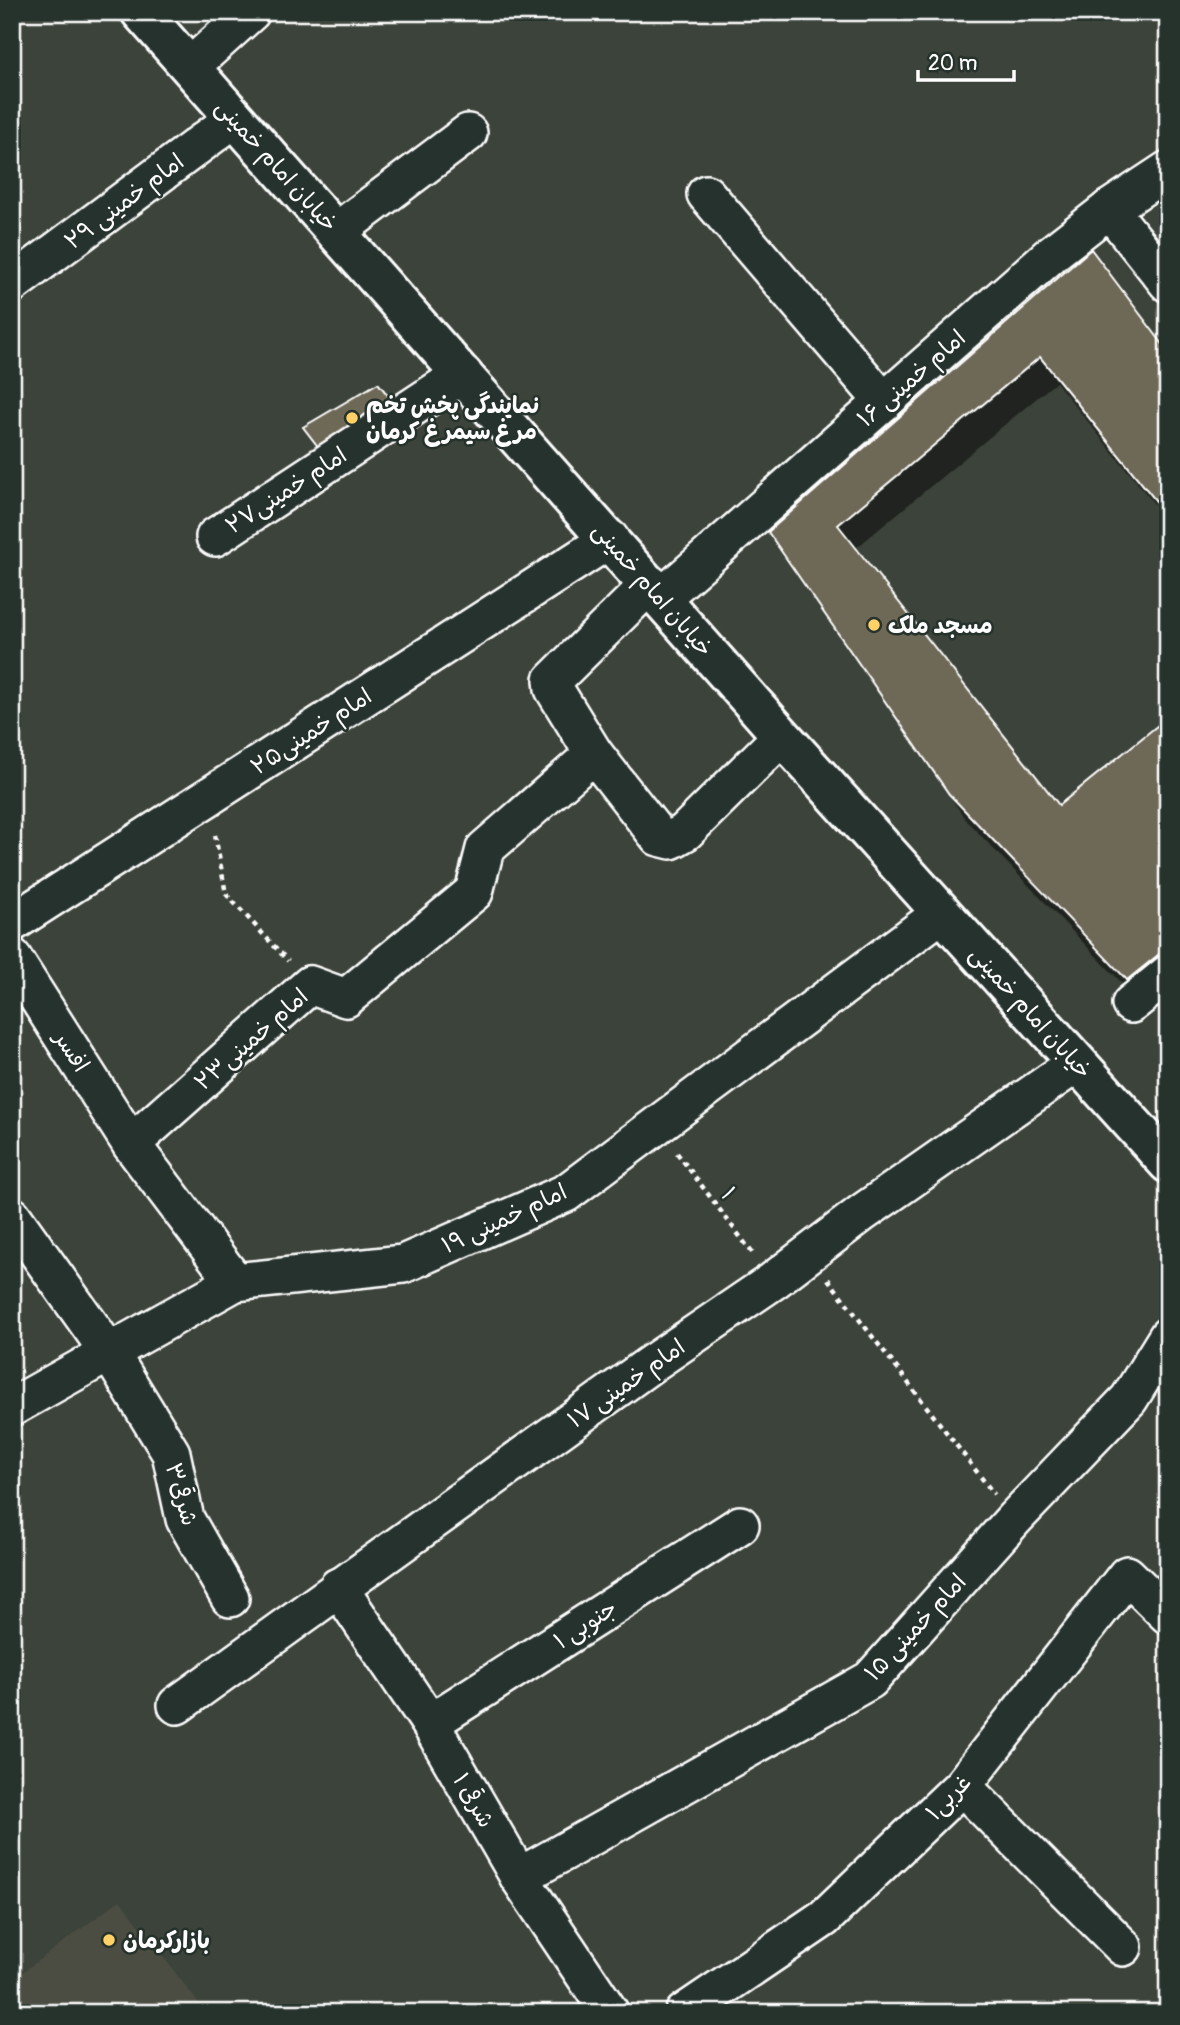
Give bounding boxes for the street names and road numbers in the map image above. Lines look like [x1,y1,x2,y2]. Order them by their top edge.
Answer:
street label: خیابان امام خمینی [207,93,344,240]
street label: امام خمینی ۲۹ [59,147,192,258]
street label: امام خمینی ۱۶ [851,323,974,436]
street label: امام خمینی۲۷ [220,440,354,543]
street label: خیابان امام خمینی [584,516,719,665]
street label: امام خمینی۲۵ [245,682,379,784]
street label: خیابان امام خمینی [961,940,1098,1087]
street label: امام خمینی۲۳ [188,982,316,1099]
street label: افسر [46,1023,96,1078]
street label: امام خمینی ۱۹ [437,1177,573,1263]
street label: ۱ [715,1181,743,1205]
street label: امام خمینی ۱۷ [562,1332,692,1437]
street label: شرقی۳ [159,1459,204,1529]
street label: امام خمینی ۱۵ [858,1568,975,1689]
street label: ۱ جنوبی [548,1593,622,1656]
street label: ۱ شرقی [446,1768,501,1833]
street label: غربی۱ [919,1768,977,1827]

